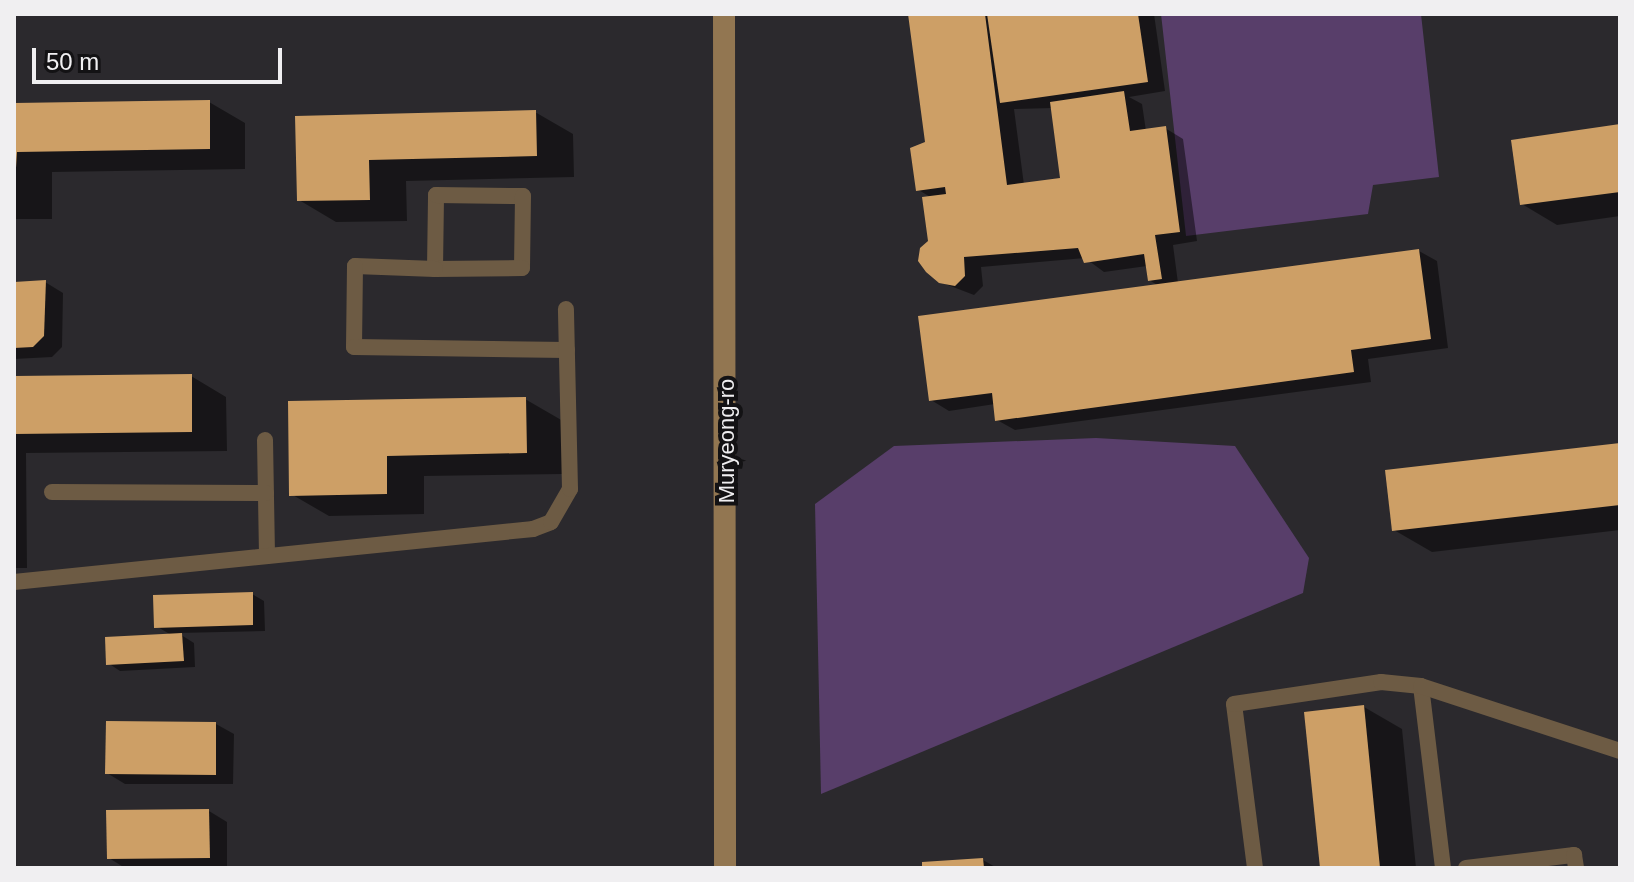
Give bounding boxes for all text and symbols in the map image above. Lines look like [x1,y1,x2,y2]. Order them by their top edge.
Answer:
scale bar [36,32,286,82]
text: 50 m [46,48,99,75]
street label: Muryeong-ro [714,379,740,503]

